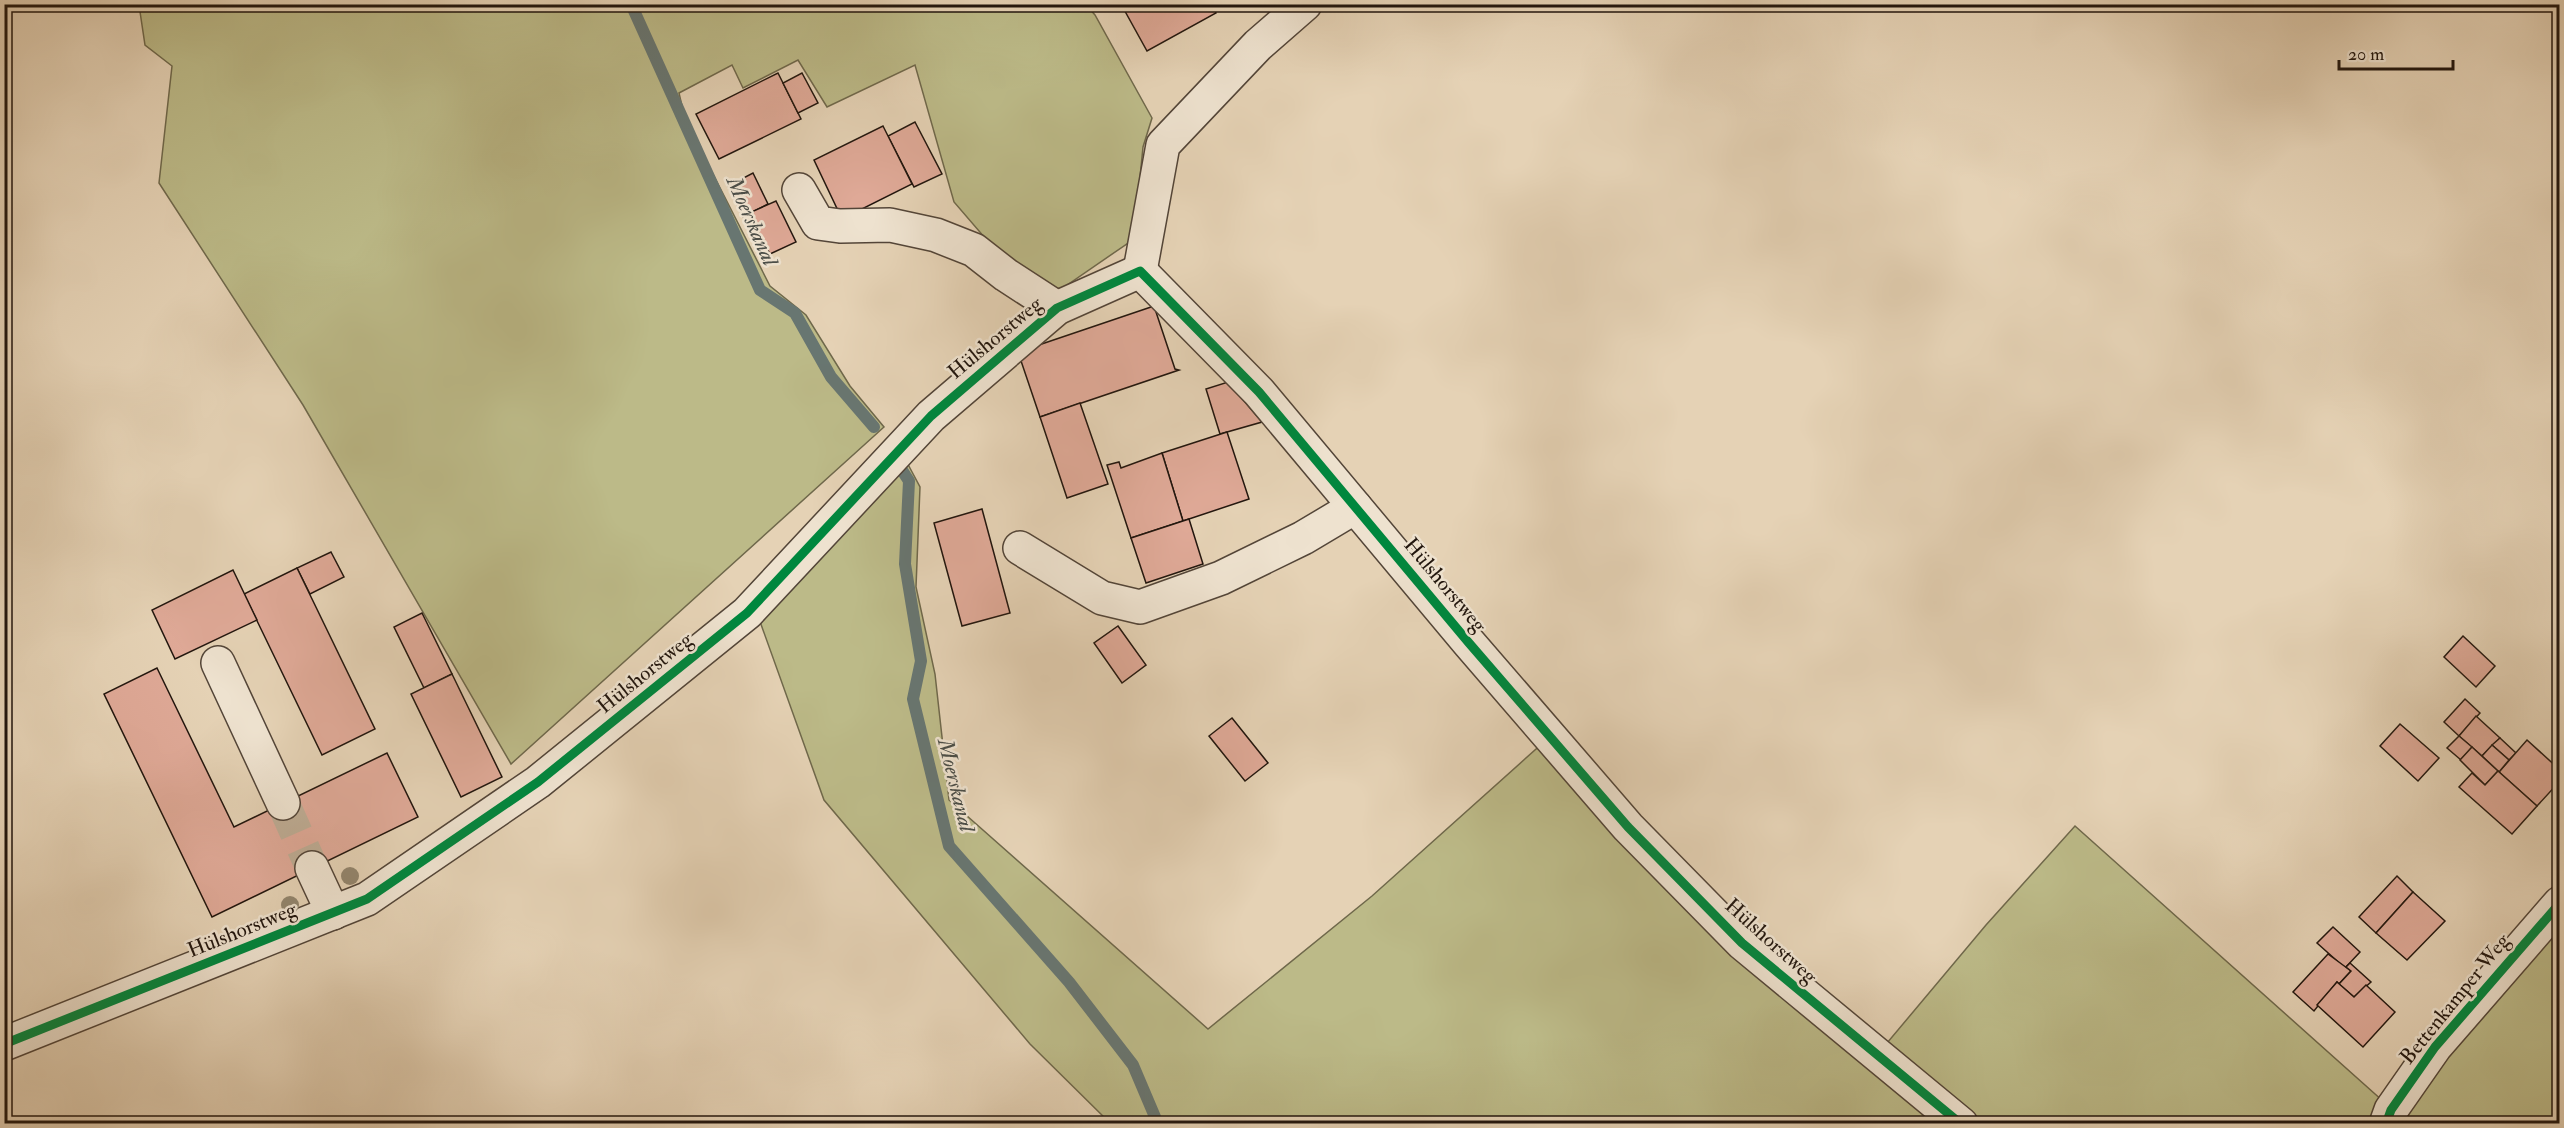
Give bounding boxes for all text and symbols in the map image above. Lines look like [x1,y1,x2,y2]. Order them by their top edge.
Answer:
scale bar [2339,33,2453,71]
text: 20 m [2348,43,2384,66]
water label: Moerskanal [719,170,785,272]
street label: Hülshorstweg [942,290,1048,385]
street label: Hülshorstweg [1398,532,1493,638]
street label: Hülshorstweg [592,626,699,720]
water label: Moerskanal [930,733,982,836]
street label: Hülshorstweg [1719,892,1823,990]
street label: Hülshorstweg [183,896,301,964]
street label: Bettenkamper Weg [2394,928,2516,1070]

